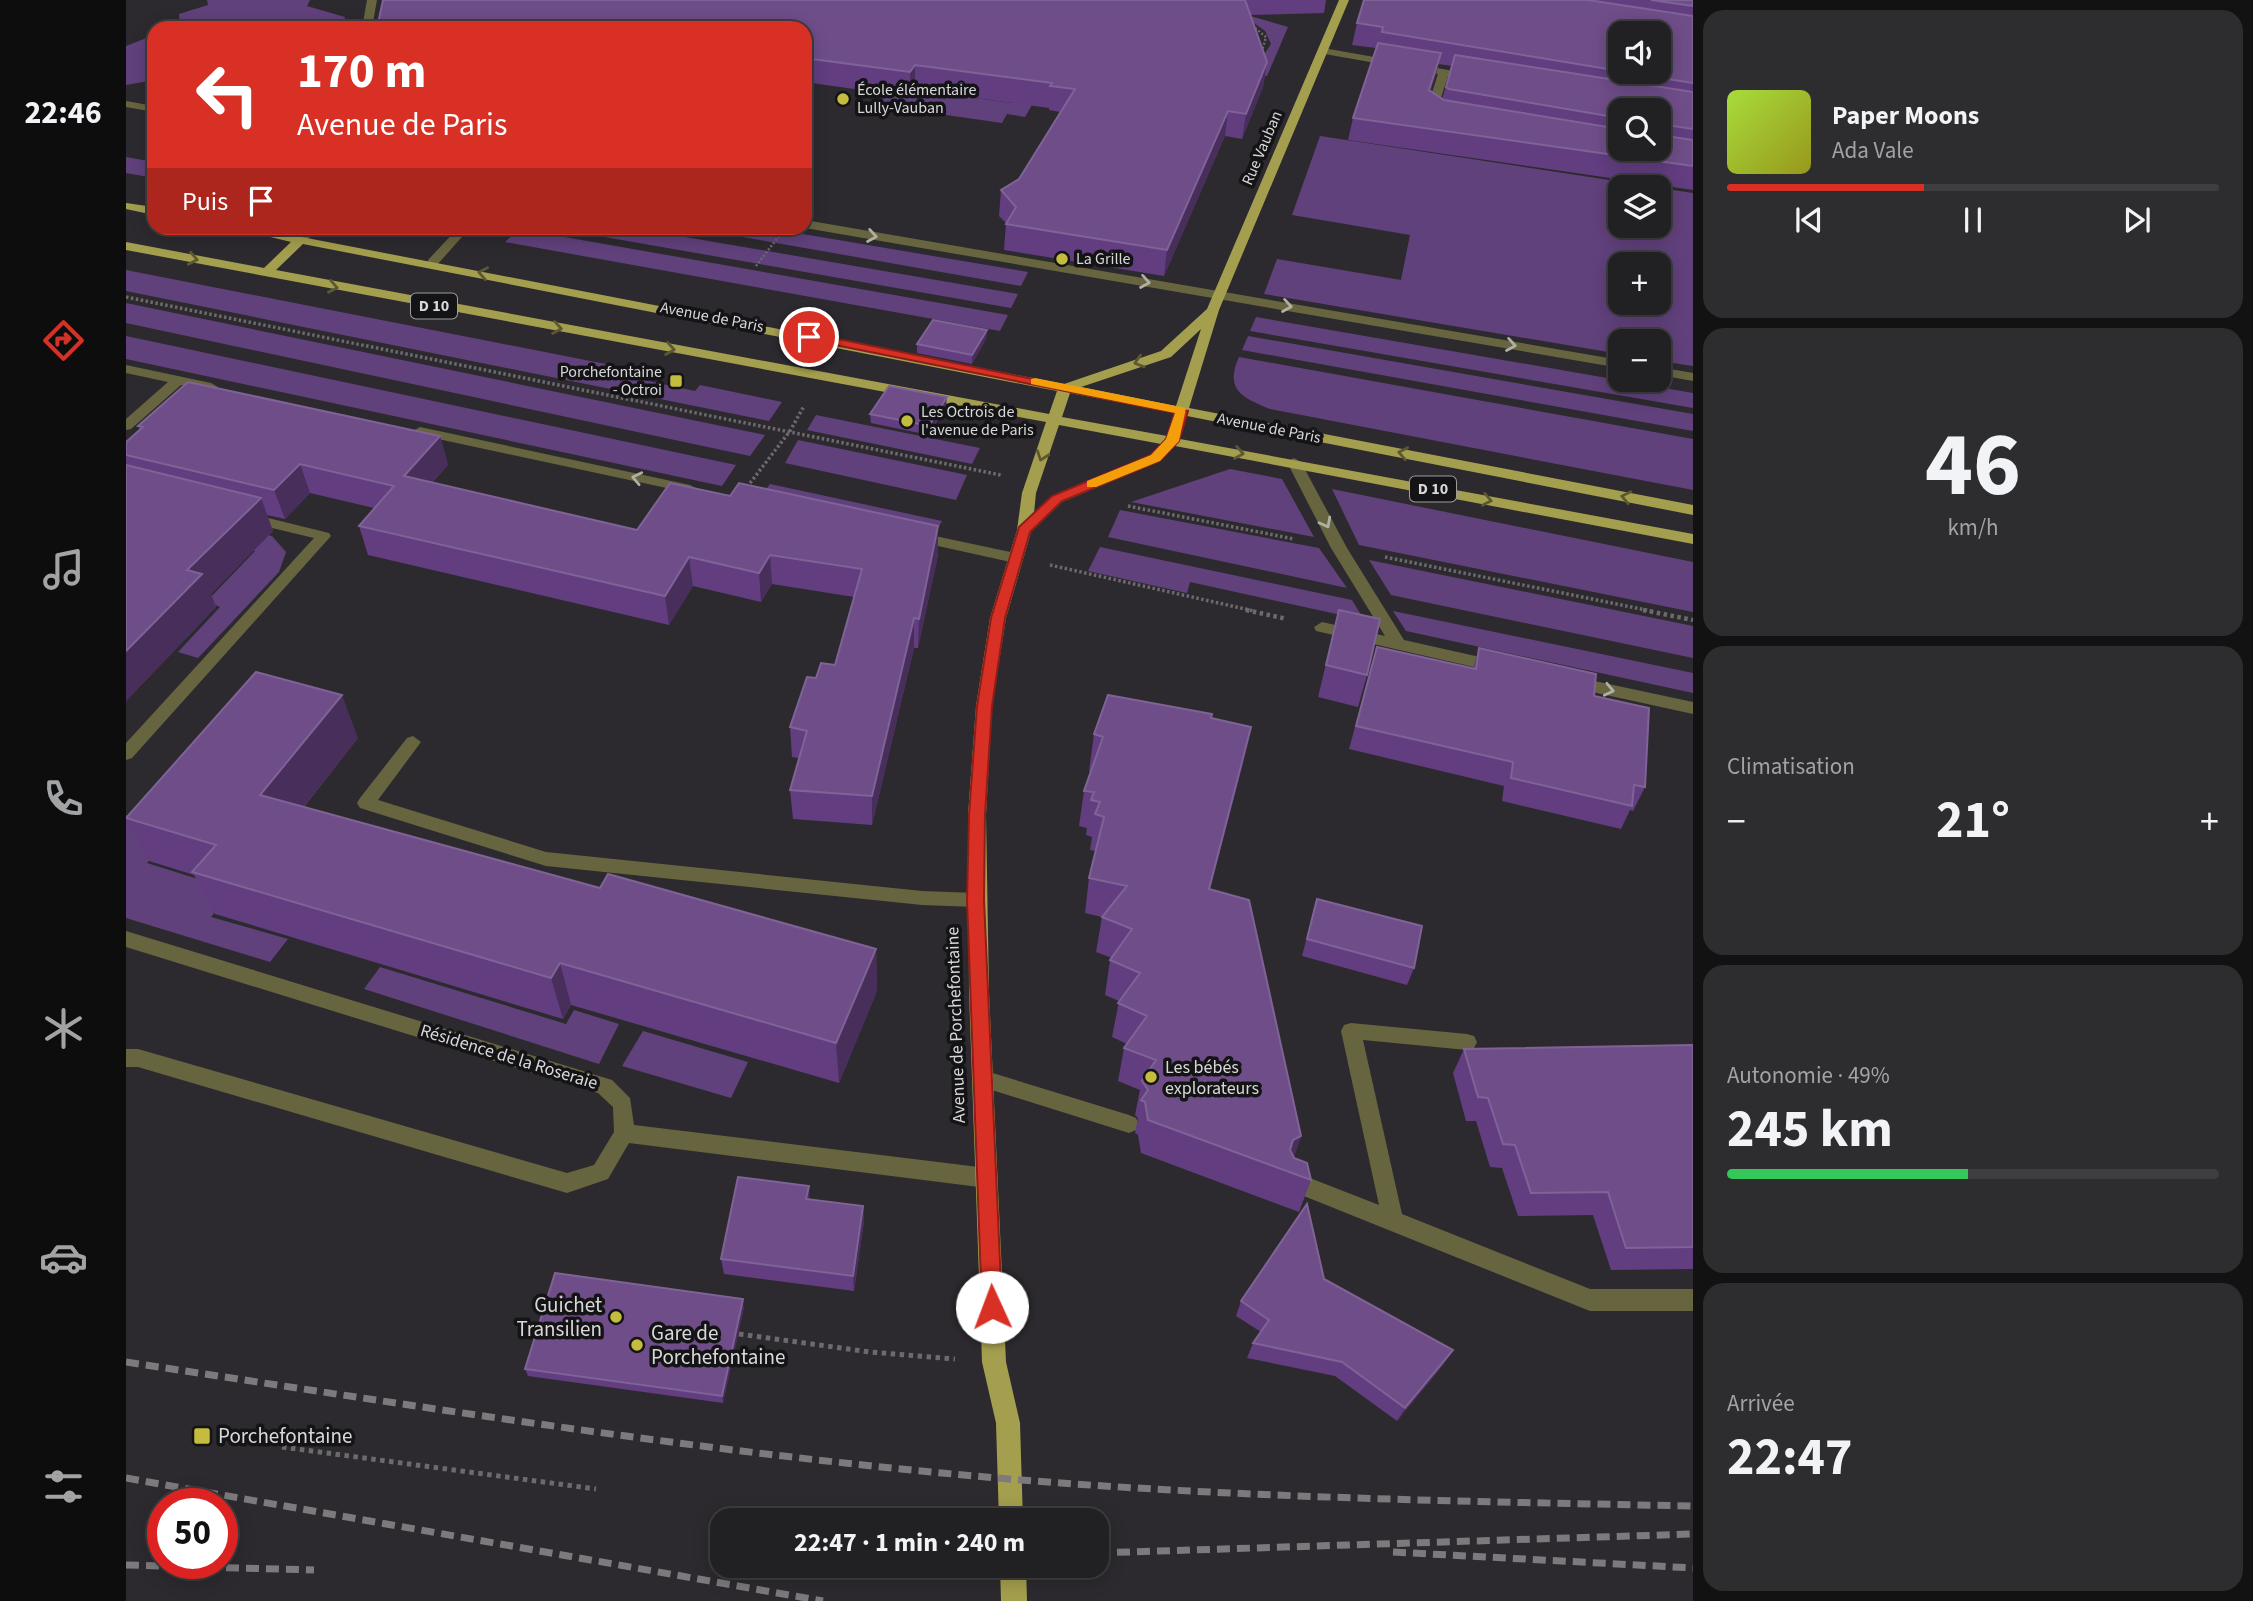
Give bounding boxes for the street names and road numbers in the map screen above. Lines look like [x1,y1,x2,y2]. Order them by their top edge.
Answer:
street label: Rue Vauban [1236,107,1288,189]
road number: D 10 [411,294,457,318]
street label: Avenue de Paris [658,296,766,338]
street label: Avenue de Paris [1215,407,1323,449]
road number: D 10 [1410,476,1456,502]
street label: Avenue de Porchefontaine [940,926,972,1124]
street label: Résidence de la Roseraie [417,1018,601,1096]

